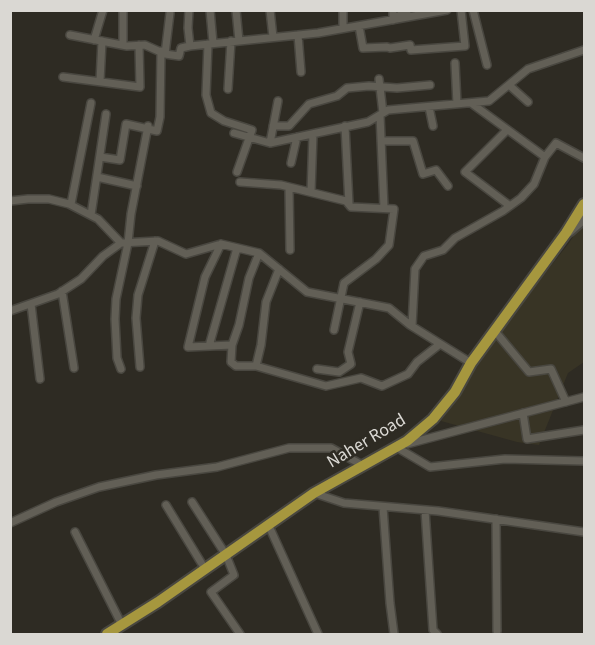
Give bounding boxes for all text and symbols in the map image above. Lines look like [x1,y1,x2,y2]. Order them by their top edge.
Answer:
street label: Naher Road [324,410,410,474]

